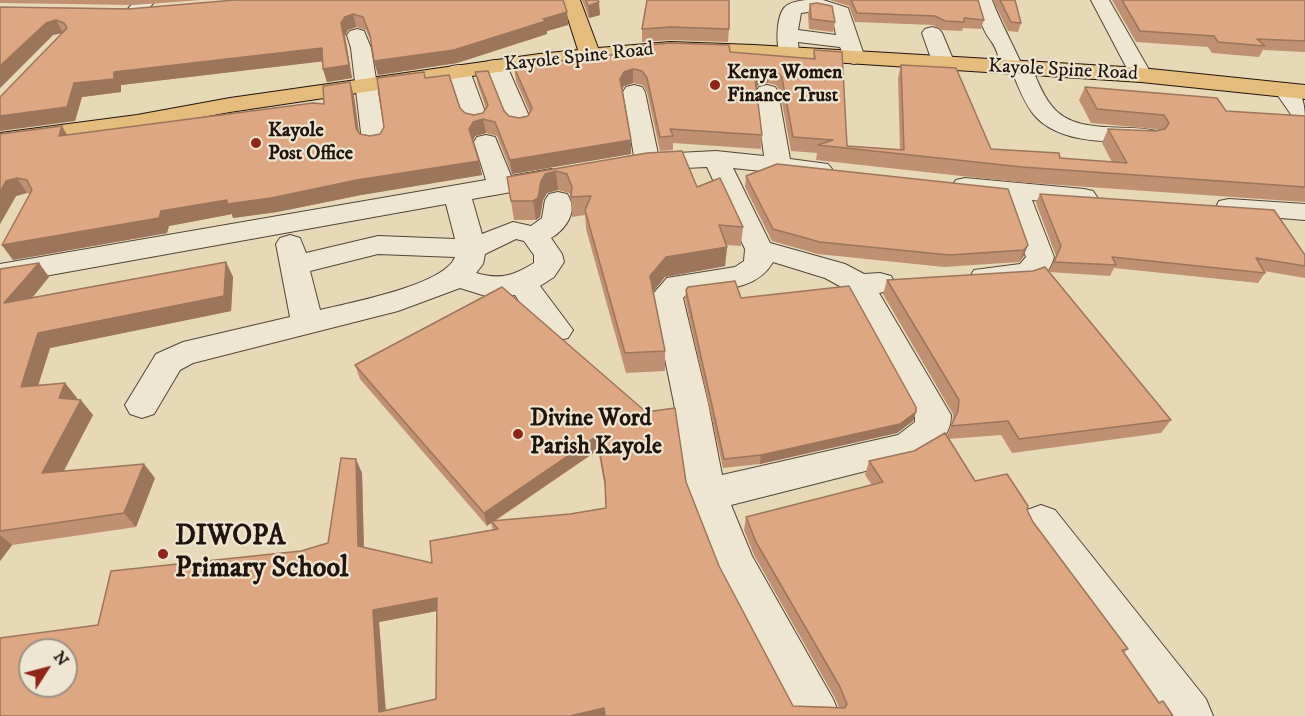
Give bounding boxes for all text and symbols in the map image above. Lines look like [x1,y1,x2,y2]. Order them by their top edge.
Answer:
street label: Kayole Spine Road [503,38,655,78]
street label: Kayole Spine Road [987,55,1139,87]
place label: Kenya Women Finance Trust [727,62,842,109]
marker: Kenya Women Finance Trust [708,78,722,92]
place label: Kayole Post Office [268,120,353,167]
marker: Kayole Post Office [249,136,263,150]
place label: Divine Word Parish Kayole [530,406,662,462]
marker: Divine Word Parish Kayole [511,427,525,441]
place label: DIWOPA Primary School [175,521,348,587]
marker: DIWOPA Primary School [156,547,170,561]
north arrow [18,638,78,698]
text: N [49,647,73,670]

